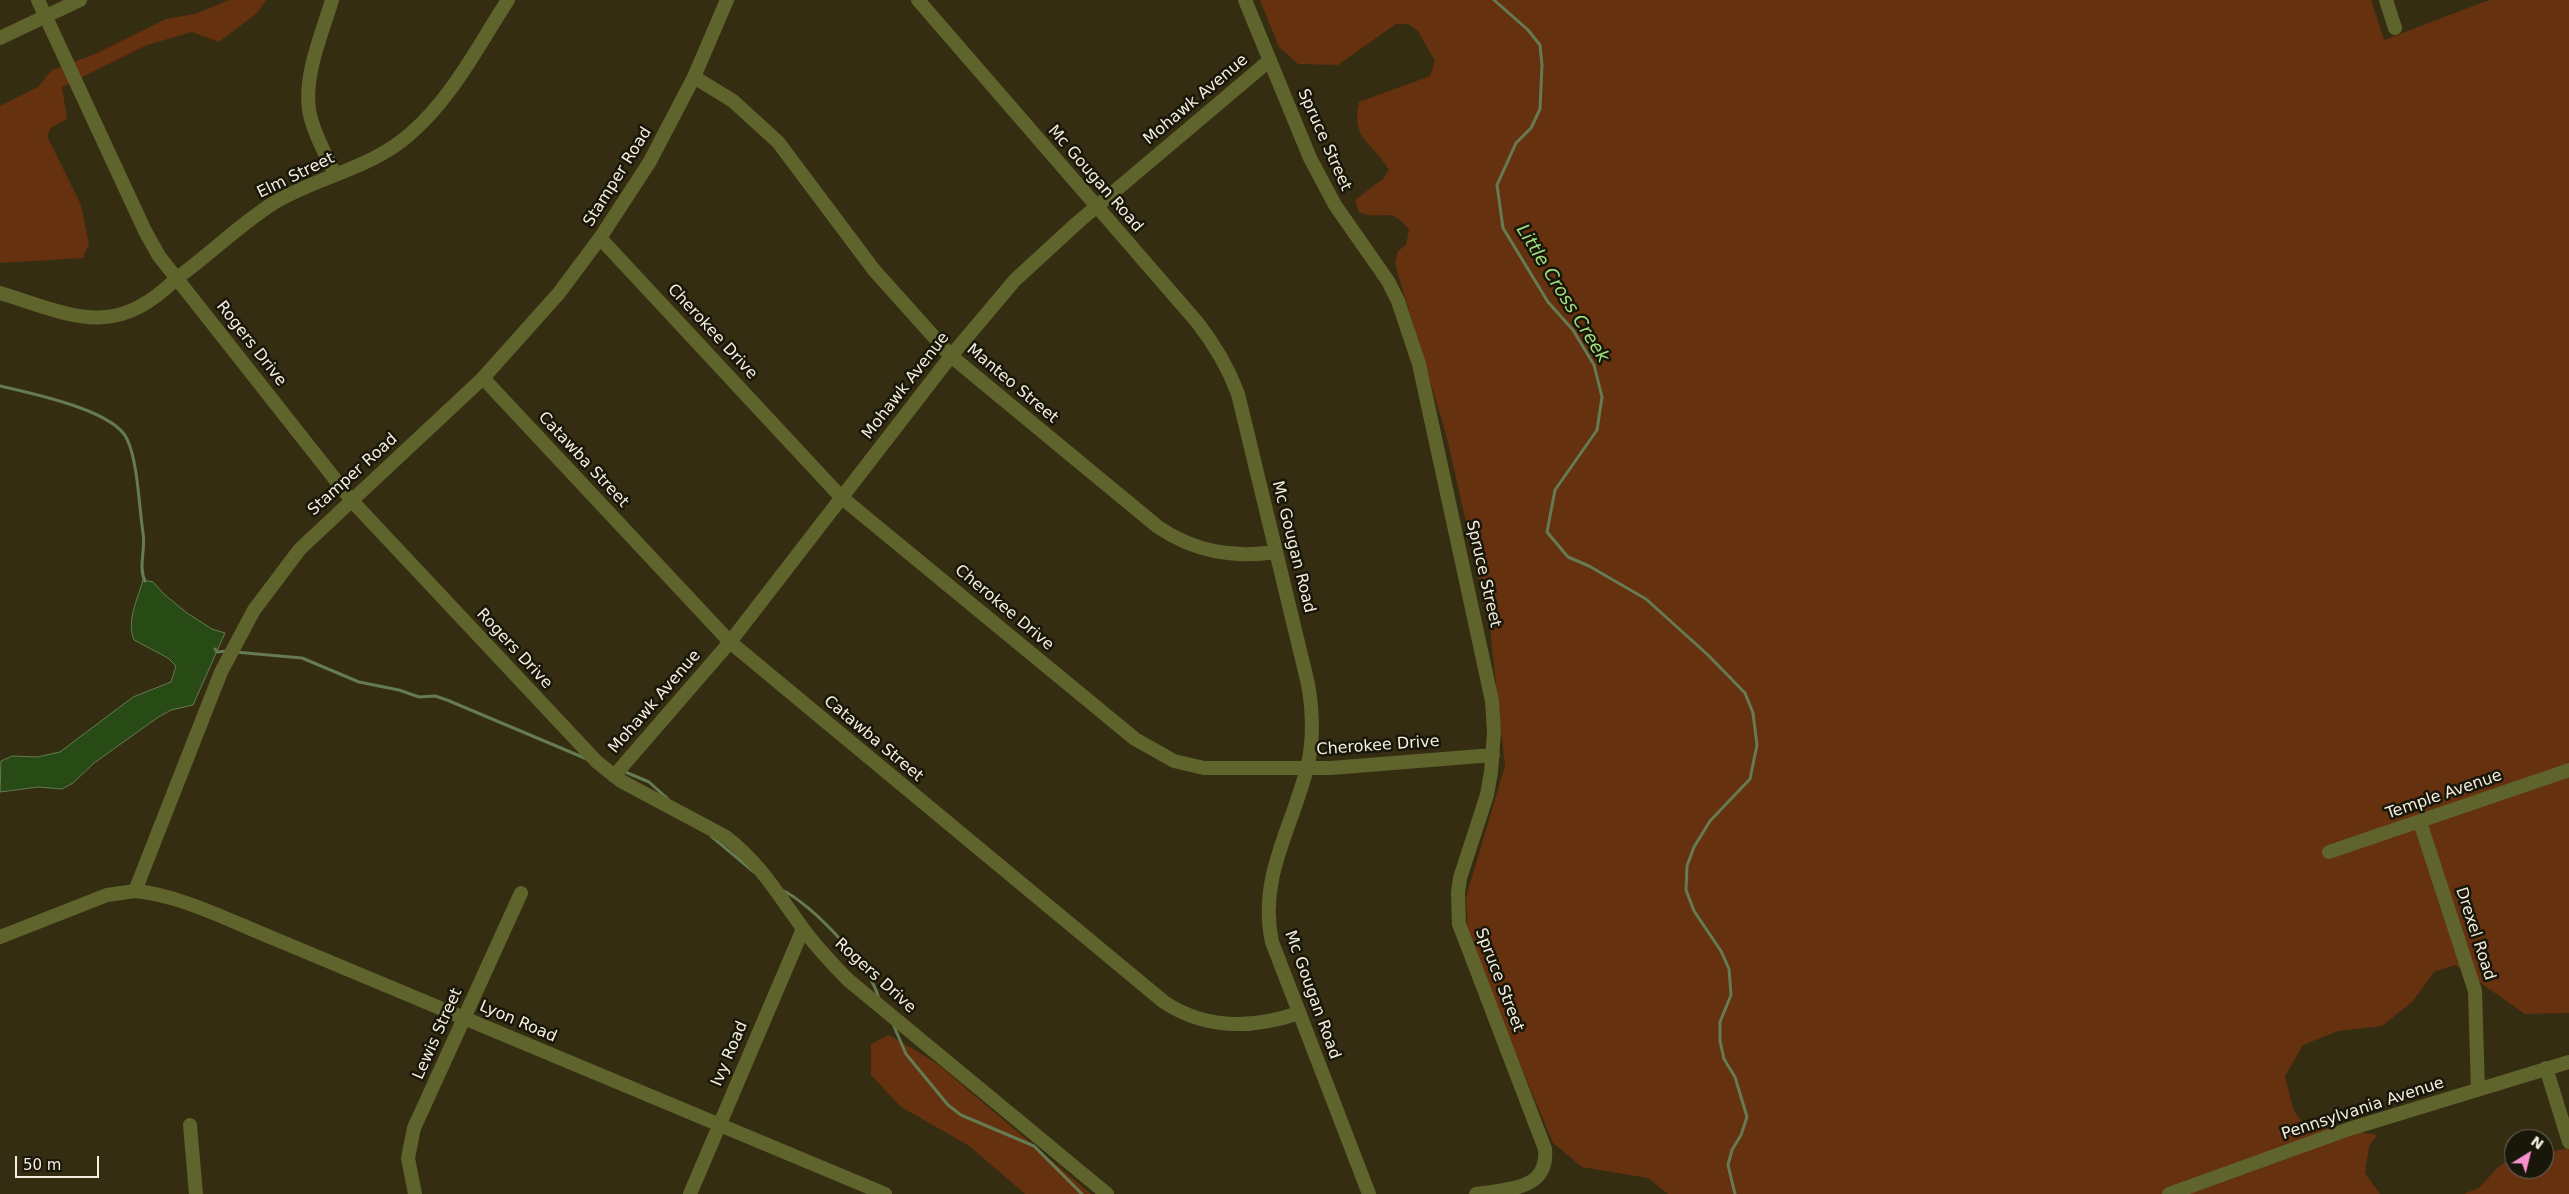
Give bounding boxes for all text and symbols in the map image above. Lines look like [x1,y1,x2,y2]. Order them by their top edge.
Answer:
street label: Mohawk Avenue [1140,51,1252,149]
street label: Spruce Street [1293,86,1355,194]
street label: Mc Gougan Road [1043,122,1147,236]
street label: Stamper Road [580,124,656,230]
street label: Elm Street [254,149,338,203]
water label: Little Cross Creek [1511,221,1613,367]
street label: Cherokee Drive [663,280,761,384]
street label: Rogers Drive [212,298,290,390]
street label: Mohawk Avenue [858,329,954,443]
street label: Manteo Street [962,340,1062,428]
street label: Catawba Street [534,408,632,512]
street label: Stamper Road [304,430,402,520]
street label: Mc Gougan Road [1267,479,1319,615]
street label: Spruce Street [1461,519,1505,629]
street label: Cherokee Drive [951,561,1057,655]
street label: Rogers Drive [472,605,556,693]
street label: Mohawk Avenue [605,646,705,758]
street label: Catawba Street [819,692,927,786]
street label: Cherokee Drive [1316,732,1440,760]
street label: Temple Avenue [2383,766,2505,824]
street label: Drexel Road [2451,885,2499,983]
street label: Spruce Street [1470,926,1528,1034]
street label: Mc Gougan Road [1280,928,1344,1062]
street label: Rogers Drive [830,934,920,1018]
street label: Lewis Street [409,985,467,1083]
street label: Lyon Road [476,997,560,1047]
street label: Ivy Road [708,1019,752,1089]
street label: Pennsylvania Avenue [2279,1074,2447,1144]
north arrow [2504,1129,2554,1179]
text: N [2528,1133,2547,1153]
scale bar [18,1146,101,1178]
text: 50 m [23,1156,61,1174]

